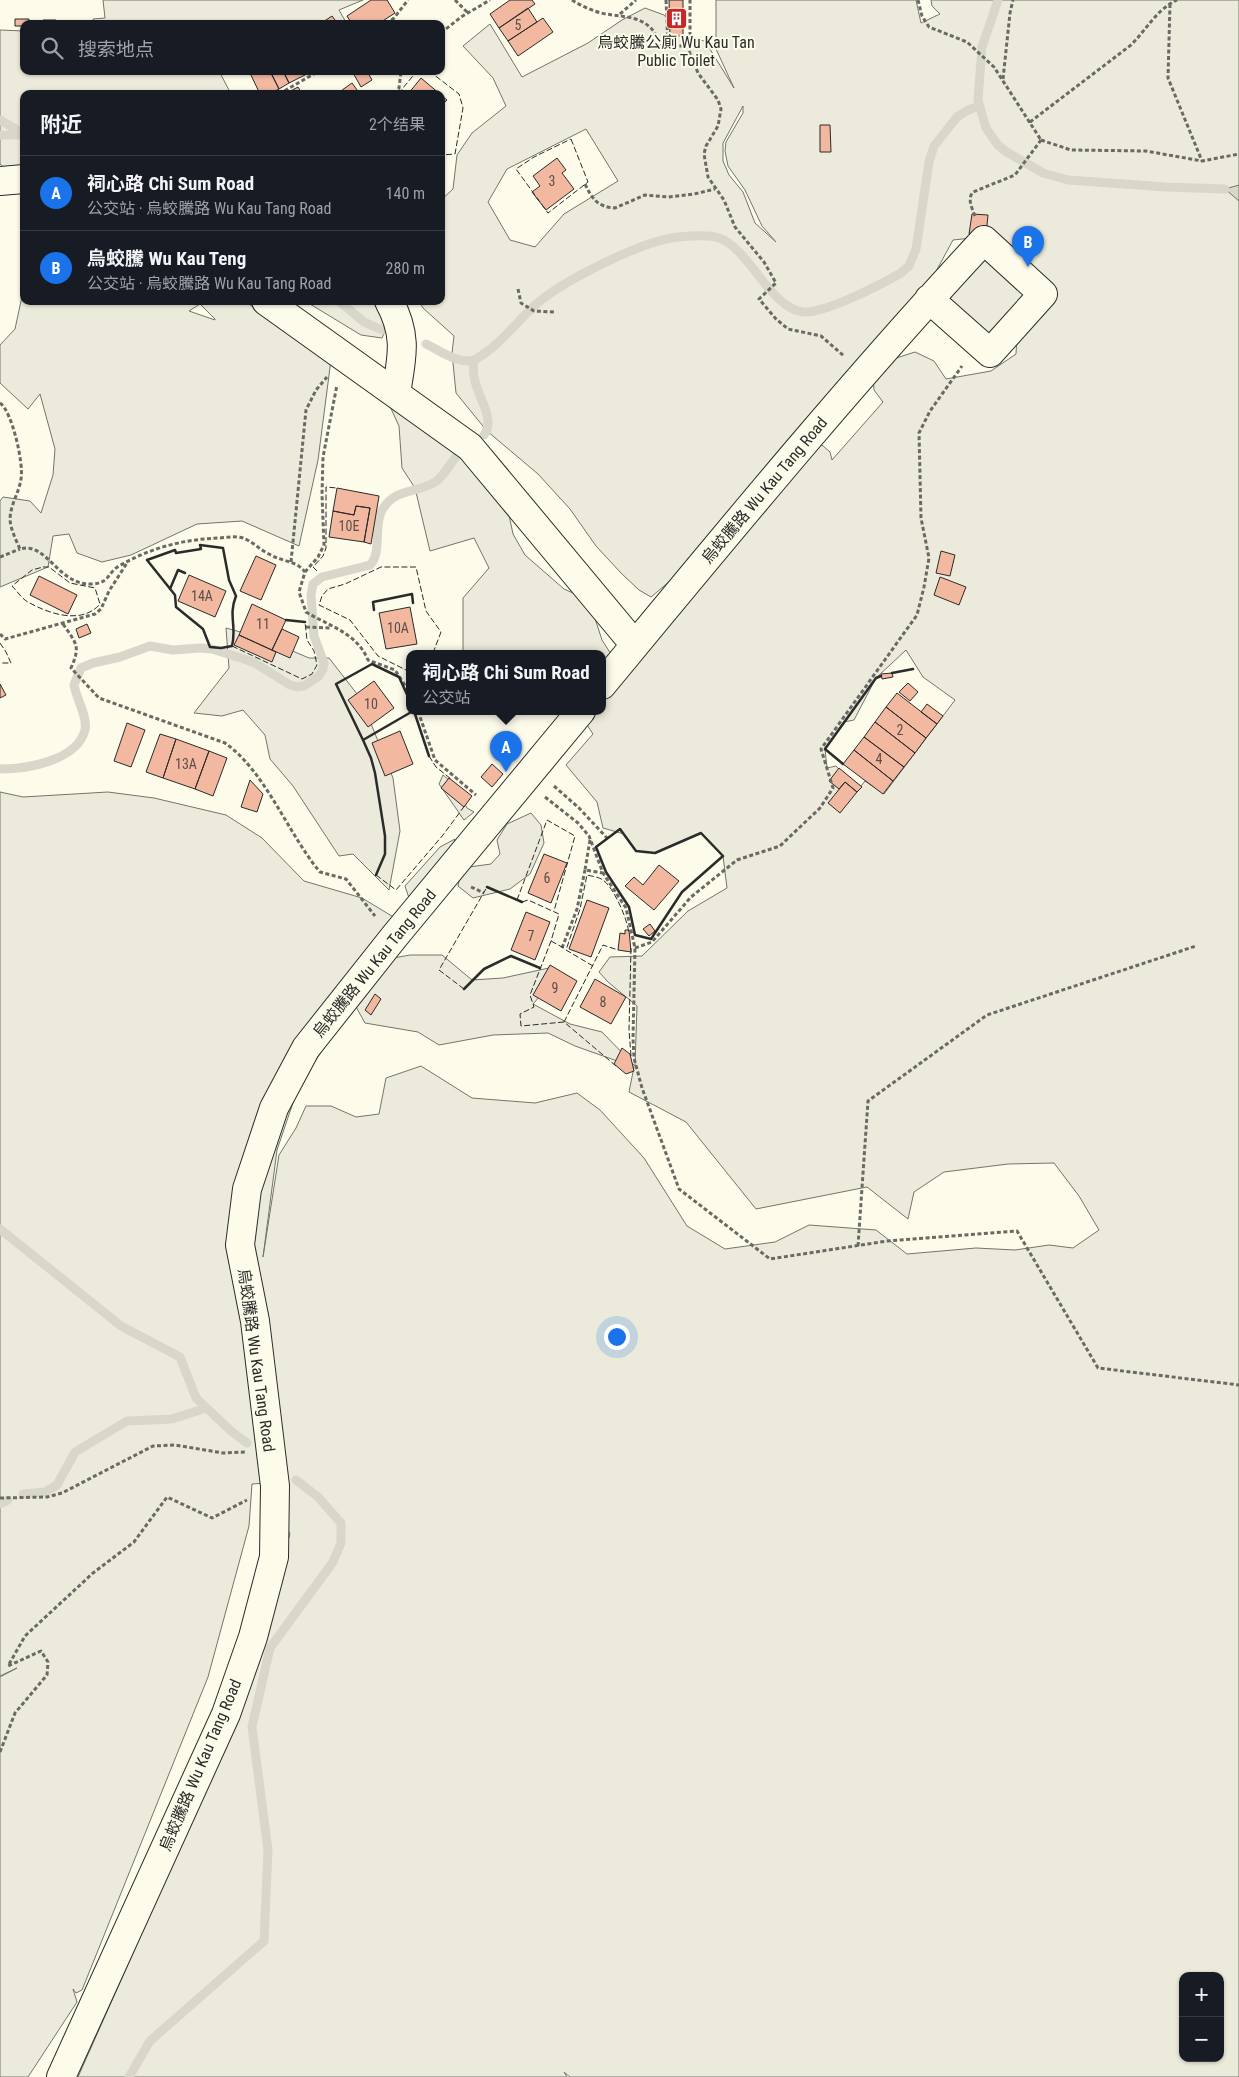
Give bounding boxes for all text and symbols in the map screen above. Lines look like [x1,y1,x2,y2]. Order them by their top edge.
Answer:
building icon: 烏蛟騰公廁 Wu Kau Tan Public Toilet [664,6,688,30]
house number: 5 [515,17,522,33]
search box [20,20,445,75]
place label: 烏蛟騰公廁 Wu Kau Tan Public Toilet [597,33,755,70]
icon: search [38,34,66,62]
text: 搜索地点 [78,38,154,61]
text: 附近 [40,113,82,137]
text: 2个结果 [369,115,425,134]
text: 祠心路 Chi Sum Road [87,172,254,195]
house number: 3 [549,173,555,189]
text: A [51,184,61,203]
text: 140 m [386,184,425,203]
text: 公交站 · 烏蛟騰路 Wu Kau Tang Road [87,199,331,218]
pin: B [1012,226,1044,267]
text: 烏蛟騰 Wu Kau Teng [87,247,246,270]
text: B [52,259,60,278]
text: 280 m [386,259,425,278]
text: 公交站 · 烏蛟騰路 Wu Kau Tang Road [87,274,331,293]
street label: 烏蛟騰路 Wu Kau Tang Road [698,413,831,567]
house number: 10E [339,518,359,534]
house number: 14A [191,588,213,604]
house number: 11 [256,616,270,632]
house number: 10A [387,620,409,636]
popup [406,650,606,715]
text: 祠心路 Chi Sum Road [422,661,590,684]
text: 公交站 [422,688,470,707]
house number: 10 [364,696,378,712]
house number: 2 [897,722,904,738]
pin: A [490,731,522,772]
house number: 4 [876,751,883,767]
house number: 13A [175,756,197,772]
house number: 6 [544,870,551,886]
street label: 烏蛟騰路 Wu Kau Tang Road [309,885,440,1041]
house number: 7 [528,928,535,944]
house number: 9 [552,980,558,996]
house number: 8 [600,994,607,1010]
street label: 烏蛟騰路 Wu Kau Tang Road [234,1267,279,1453]
your location [604,1324,630,1350]
street label: 烏蛟騰路 Wu Kau Tang Road [156,1676,245,1854]
map controls [1179,1972,1224,2062]
button: + [1179,1972,1224,2017]
button: − [1179,2017,1224,2062]

